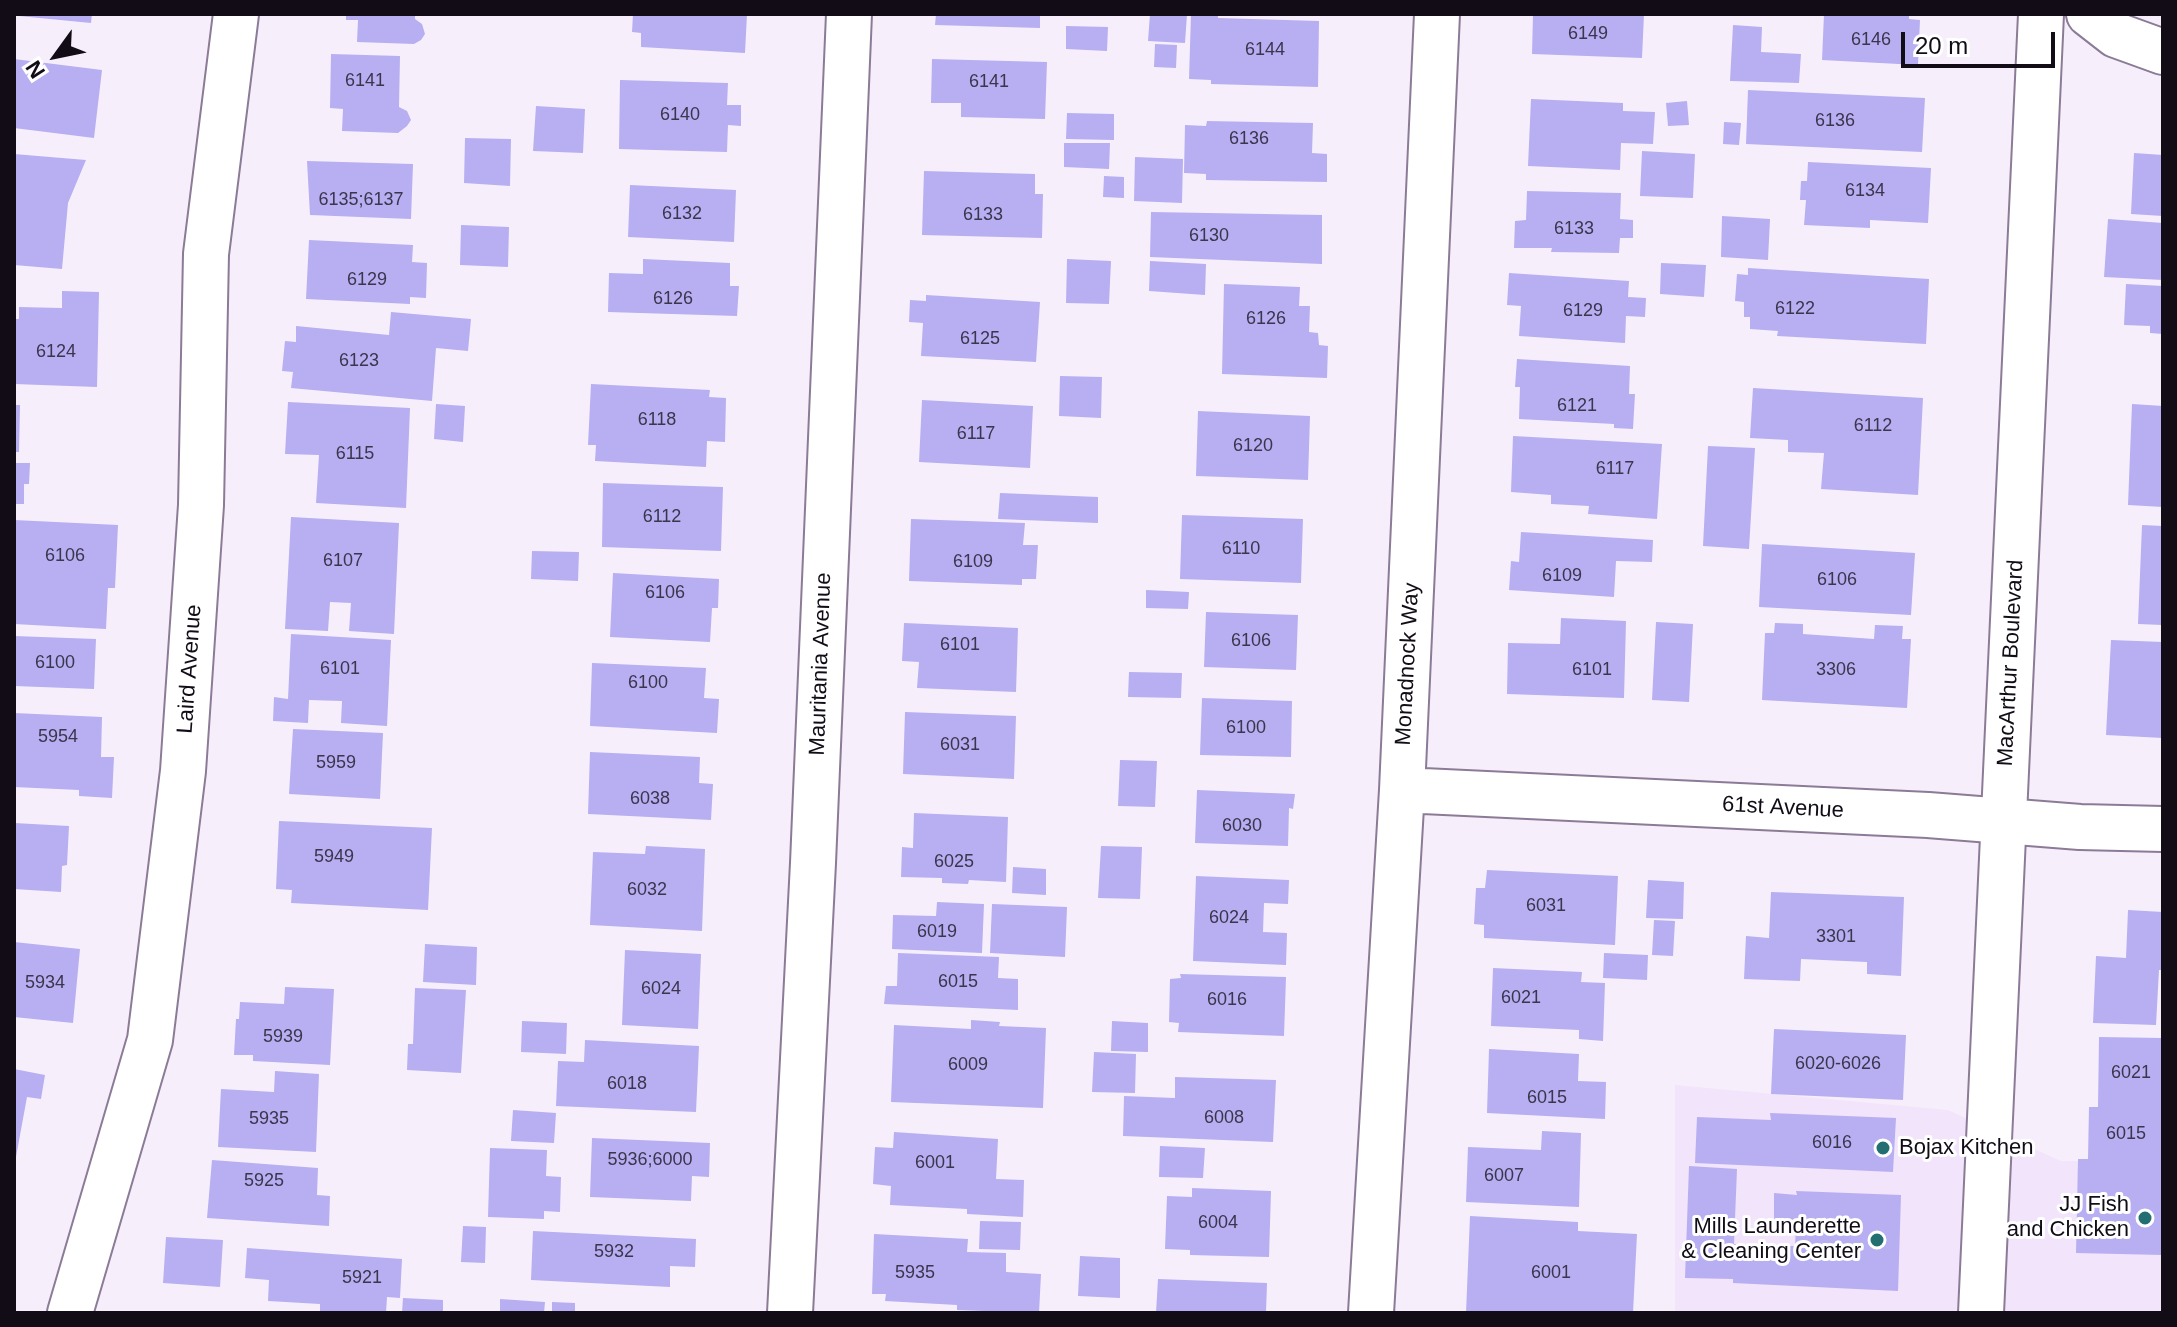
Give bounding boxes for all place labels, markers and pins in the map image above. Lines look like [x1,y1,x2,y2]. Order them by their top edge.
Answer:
place label: Bojax Kitchen [1899,1135,2034,1161]
marker: Bojax Kitchen [1874,1139,1892,1157]
place label: JJ Fish and Chicken [2007,1192,2129,1244]
marker: JJ Fish and Chicken [2136,1209,2154,1227]
place label: Mills Launderette & Cleaning Center [1681,1214,1861,1266]
marker: Mills Launderette & Cleaning Center [1868,1231,1886,1249]

